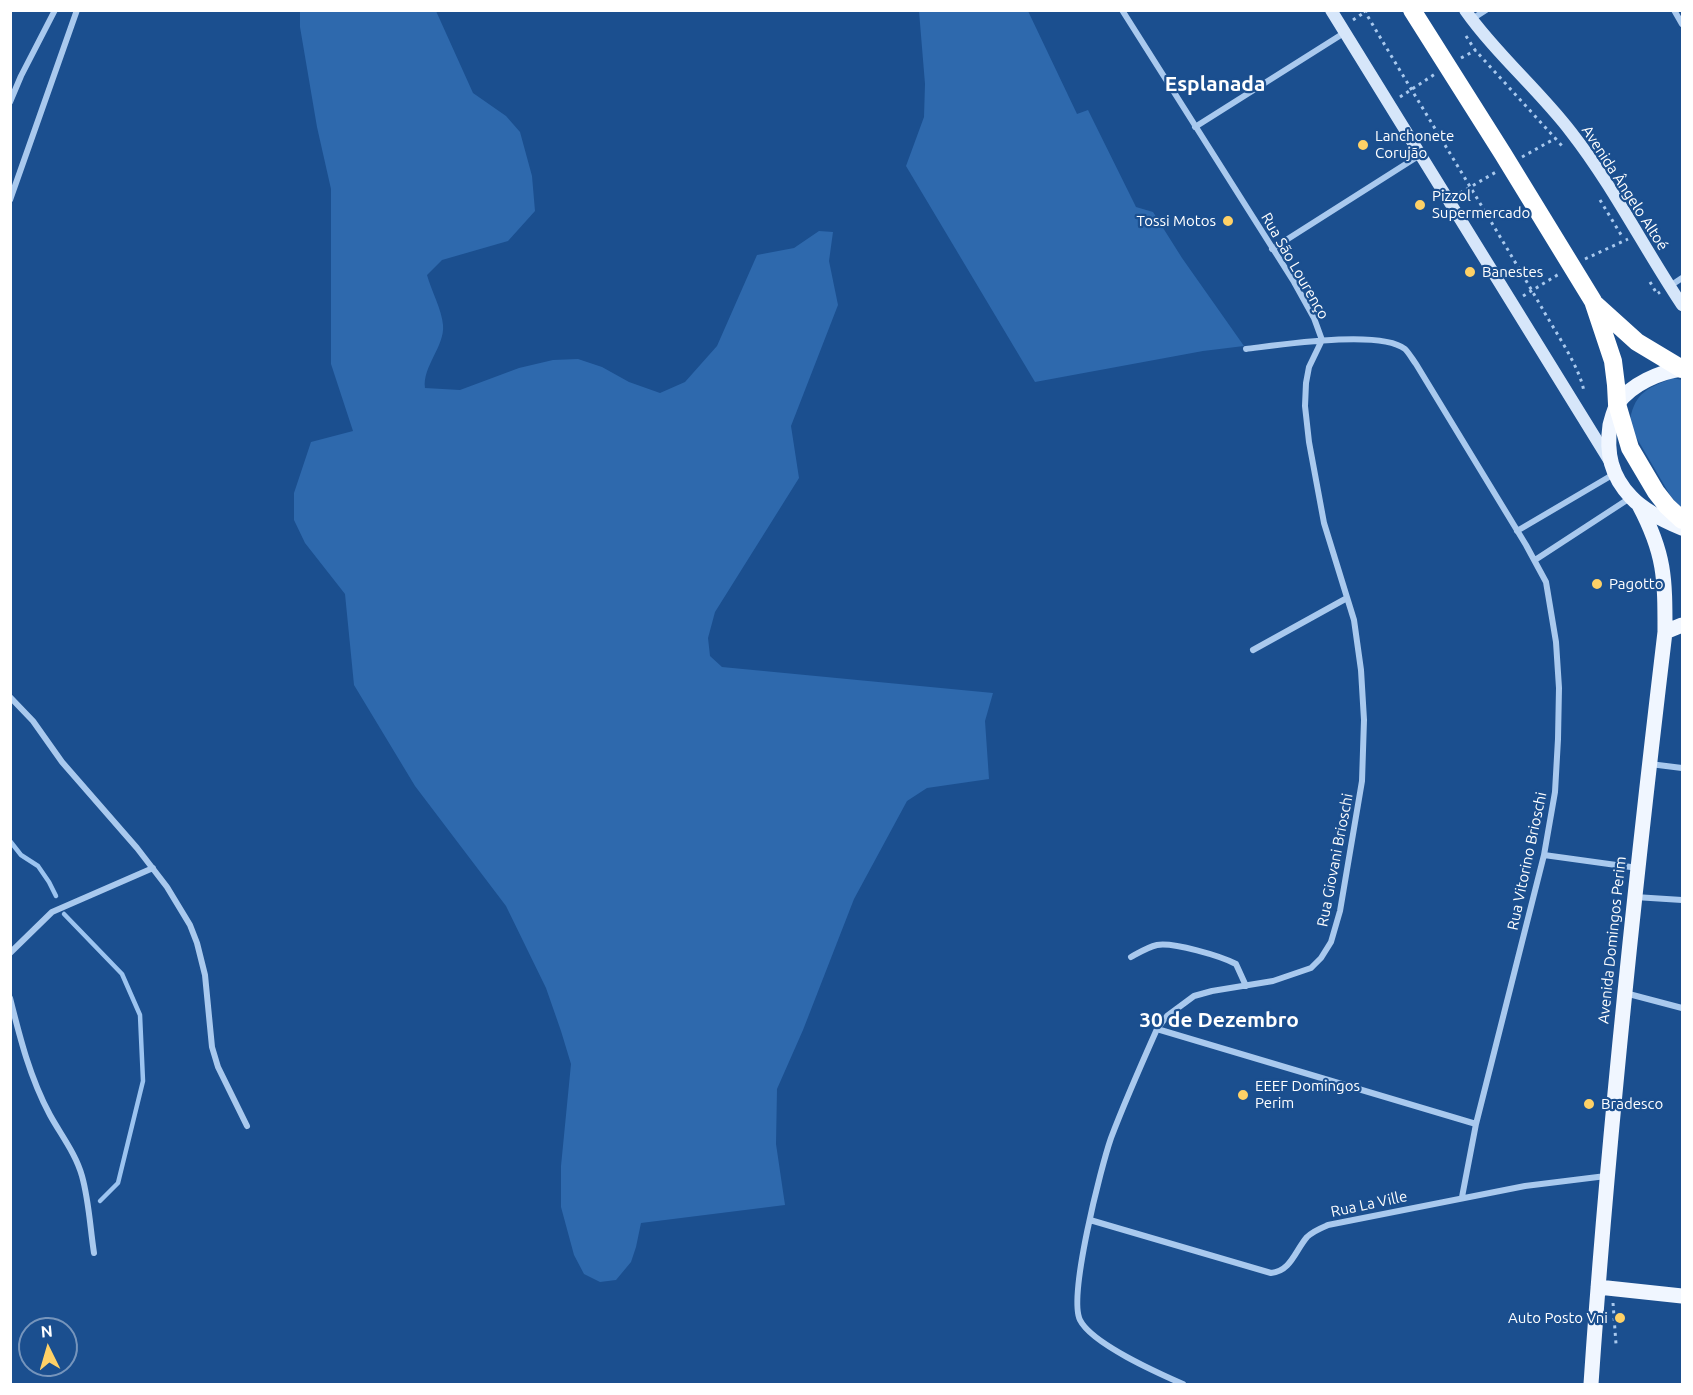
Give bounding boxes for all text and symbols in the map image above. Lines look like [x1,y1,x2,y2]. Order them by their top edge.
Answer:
district label: Esplanada [1165,71,1265,97]
street label: Avenida Ângelo Altoé [1578,122,1672,254]
place label: Lanchonete Corujão [1375,127,1454,162]
marker: Lanchonete Corujão [1356,138,1370,152]
place label: Pizzol Supermercado [1432,187,1530,222]
marker: Pizzol Supermercado [1413,198,1427,212]
street label: Rua São Lourenço [1257,210,1333,322]
place label: Tossi Motos [1137,212,1216,230]
marker: Tossi Motos [1221,214,1235,228]
place label: Banestes [1482,263,1543,281]
marker: Banestes [1463,265,1477,279]
place label: Pagotto [1609,575,1663,593]
marker: Pagotto [1590,577,1604,591]
street label: Rua Vitorino Brioschi [1504,790,1550,932]
street label: Rua Giovani Brioschi [1313,792,1357,928]
street label: Avenida Domingos Perim [1594,855,1630,1025]
district label: 30 de Dezembro [1139,1007,1299,1033]
place label: EEEF Domingos Perim [1255,1077,1360,1112]
marker: EEEF Domingos Perim [1236,1088,1250,1102]
place label: Bradesco [1601,1095,1663,1113]
marker: Bradesco [1582,1097,1596,1111]
street label: Rua La Ville [1329,1187,1409,1221]
place label: Auto Posto Vni [1508,1309,1608,1327]
marker: Auto Posto Vni [1613,1311,1627,1325]
north arrow [18,1317,78,1377]
text: N [40,1322,53,1341]

